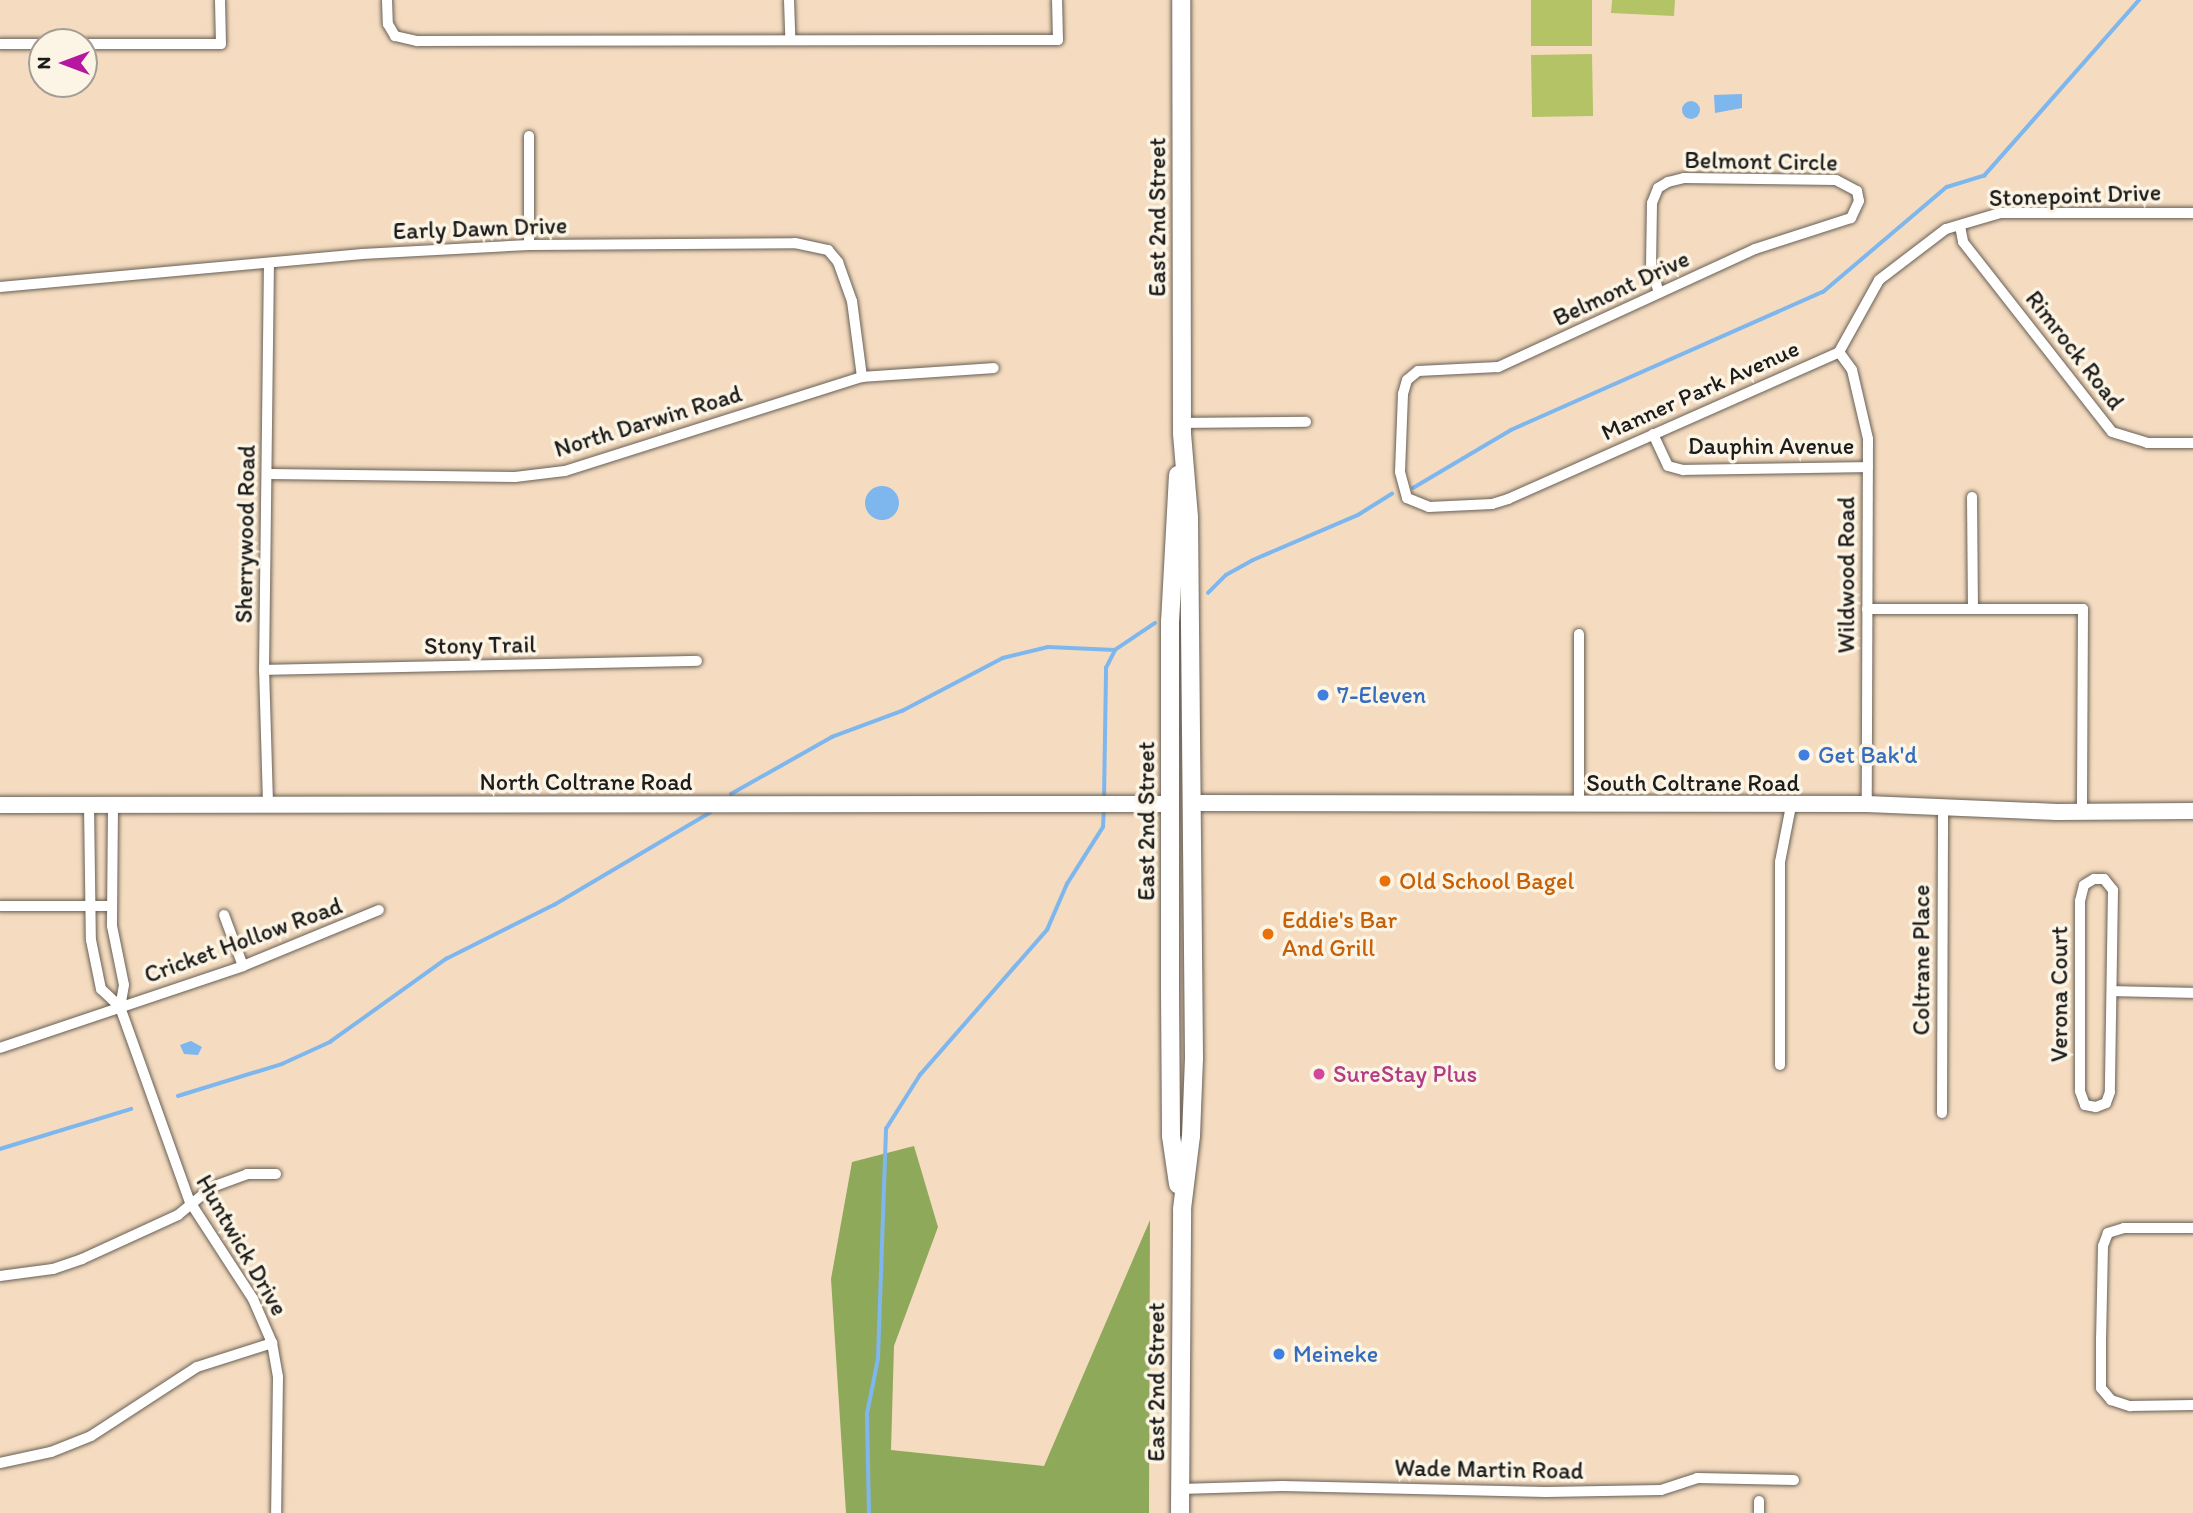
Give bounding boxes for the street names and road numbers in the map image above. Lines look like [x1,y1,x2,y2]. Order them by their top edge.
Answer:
street label: East 2nd Street [1143,138,1171,296]
street label: Belmont Circle [1684,145,1838,177]
street label: Stonepoint Drive [1989,178,2161,212]
street label: Early Dawn Drive [392,211,568,245]
street label: Belmont Drive [1548,244,1694,332]
street label: Rimrock Road [2020,285,2130,415]
street label: Manner Park Avenue [1597,334,1803,446]
street label: North Darwin Road [550,379,746,463]
street label: Dauphin Avenue [1688,432,1854,460]
street label: Sherrywood Road [229,444,261,624]
street label: Wildwood Road [1832,496,1860,654]
street label: Stony Trail [424,630,536,660]
street label: East 2nd Street [1132,742,1160,900]
street label: North Coltrane Road [480,768,692,796]
street label: South Coltrane Road [1587,769,1799,797]
street label: Coltrane Place [1907,885,1935,1035]
street label: Cricket Hollow Road [140,891,346,989]
street label: Verona Court [2045,926,2073,1062]
street label: Huntwick Drive [190,1169,294,1321]
street label: East 2nd Street [1142,1303,1170,1461]
street label: Wade Martin Road [1394,1453,1584,1485]

